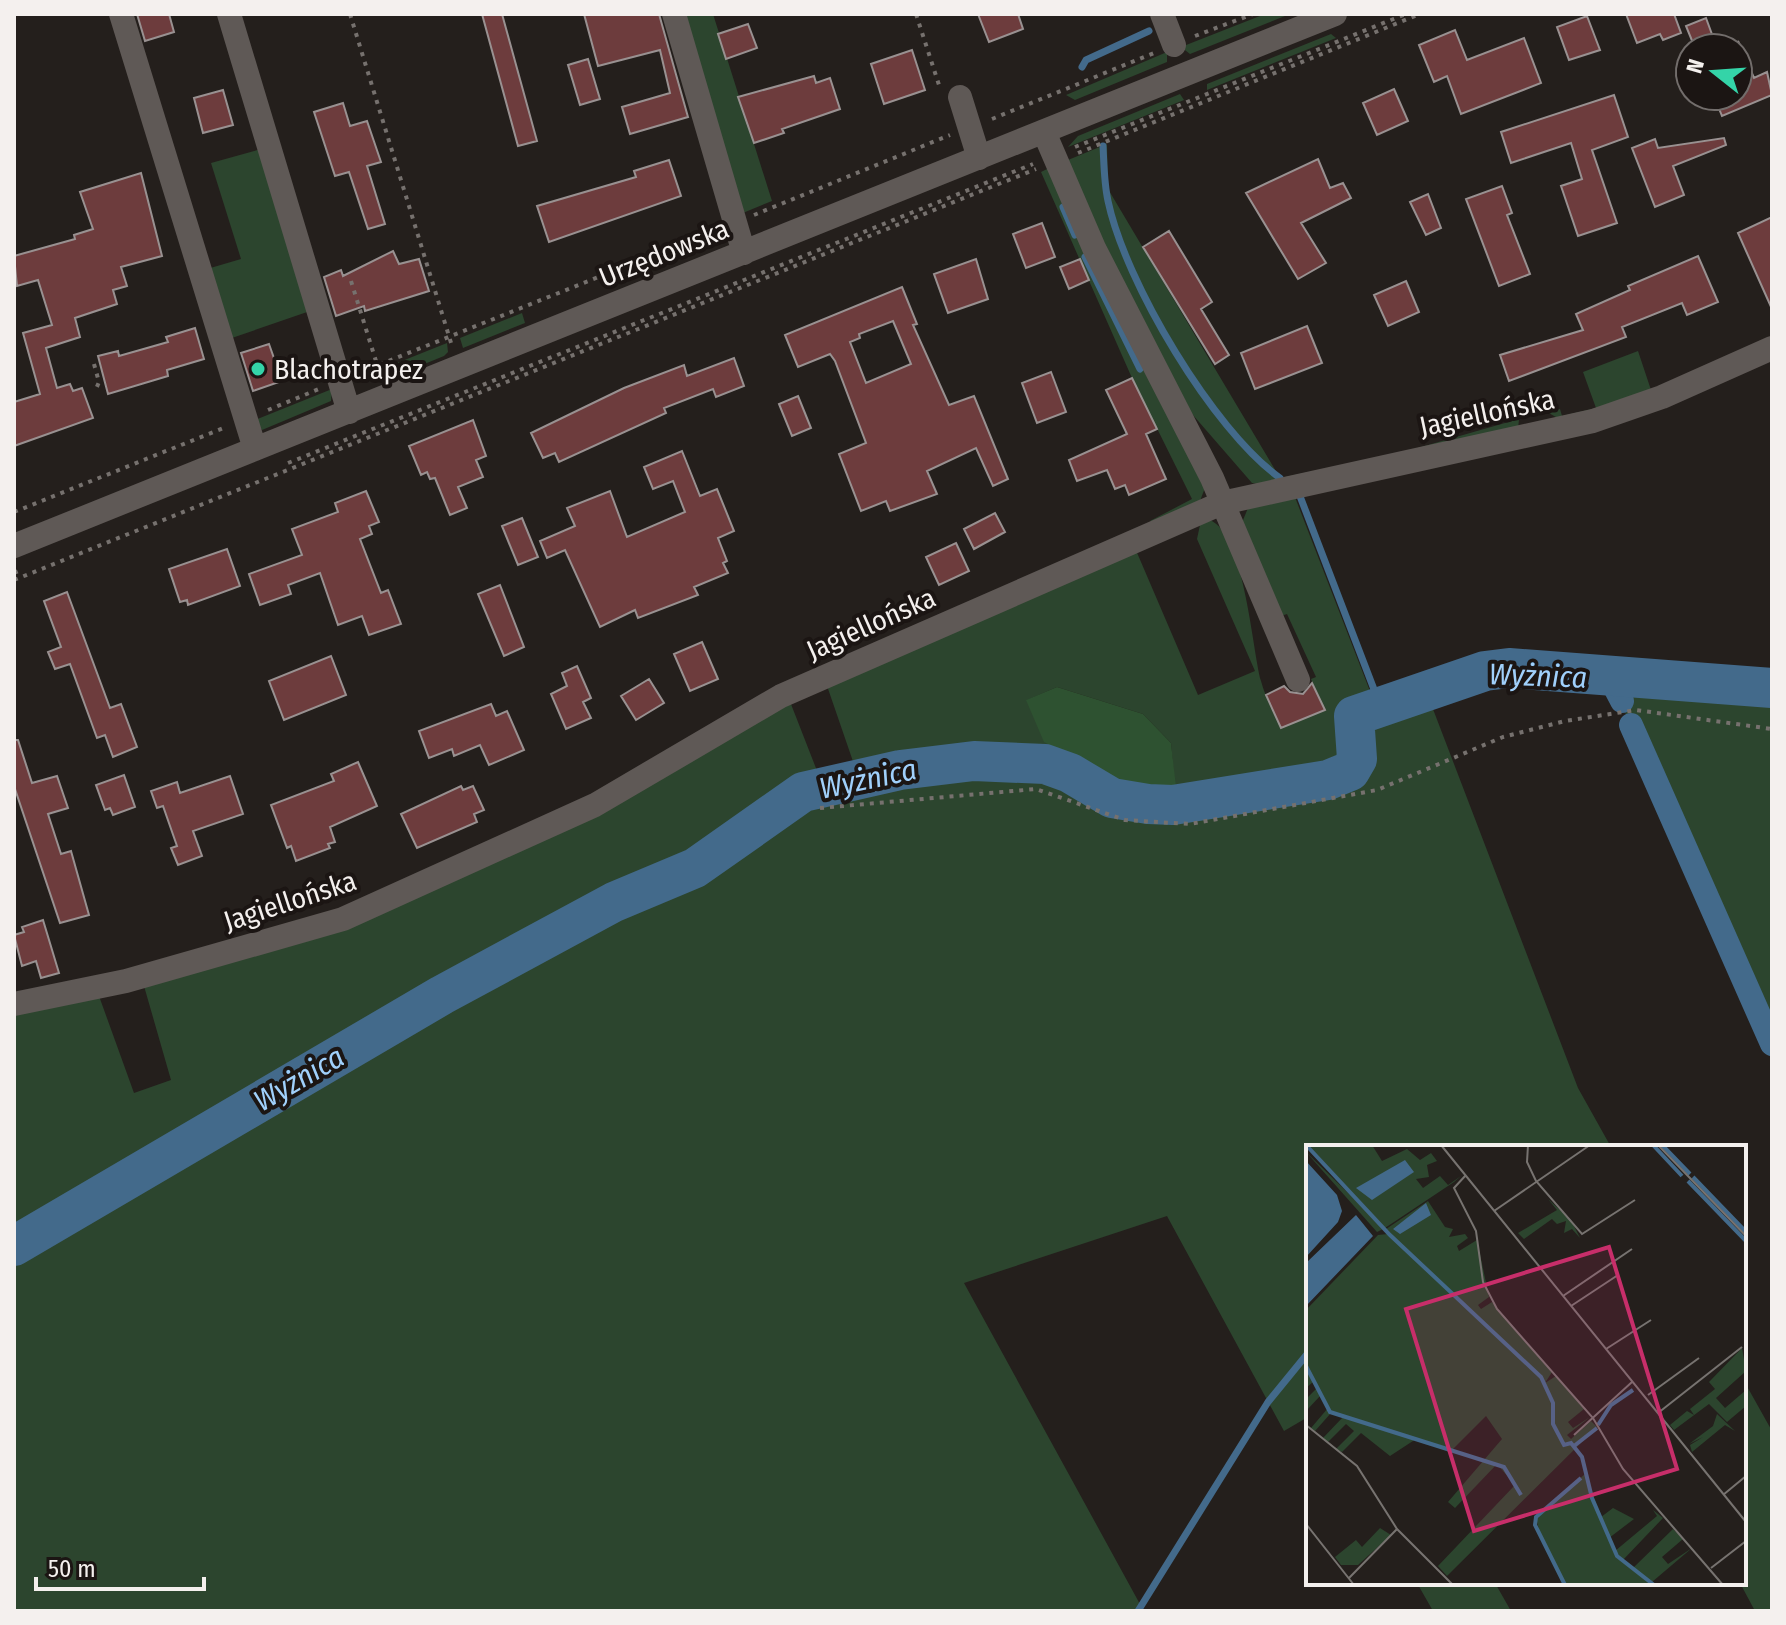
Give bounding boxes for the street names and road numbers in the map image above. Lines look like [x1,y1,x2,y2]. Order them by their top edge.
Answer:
street label: Urzędowska [594,212,734,294]
street label: Jagiellońska [1416,383,1558,443]
street label: Jagiellońska [801,581,941,667]
street label: Jagiellońska [219,864,361,938]

